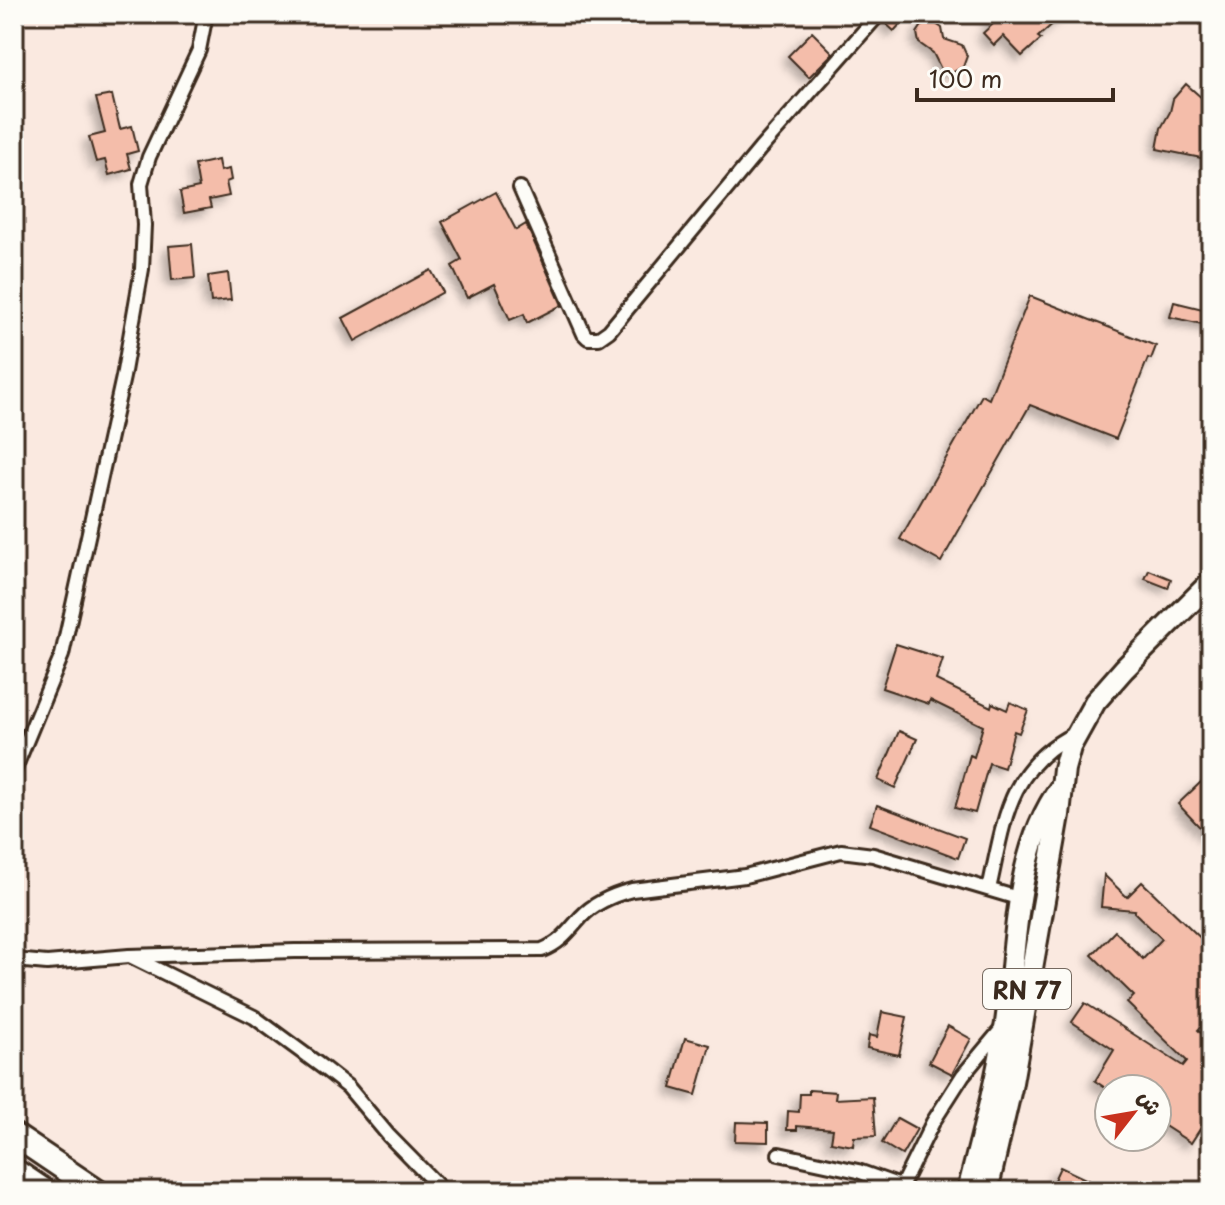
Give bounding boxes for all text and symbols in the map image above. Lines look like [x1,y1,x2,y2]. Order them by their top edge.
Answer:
scale bar [917,52,1113,102]
text: 100 m [929,60,1002,96]
road number: RN 77 [983,969,1071,1009]
north arrow [1093,1073,1173,1153]
text: ش [1131,1083,1172,1121]

